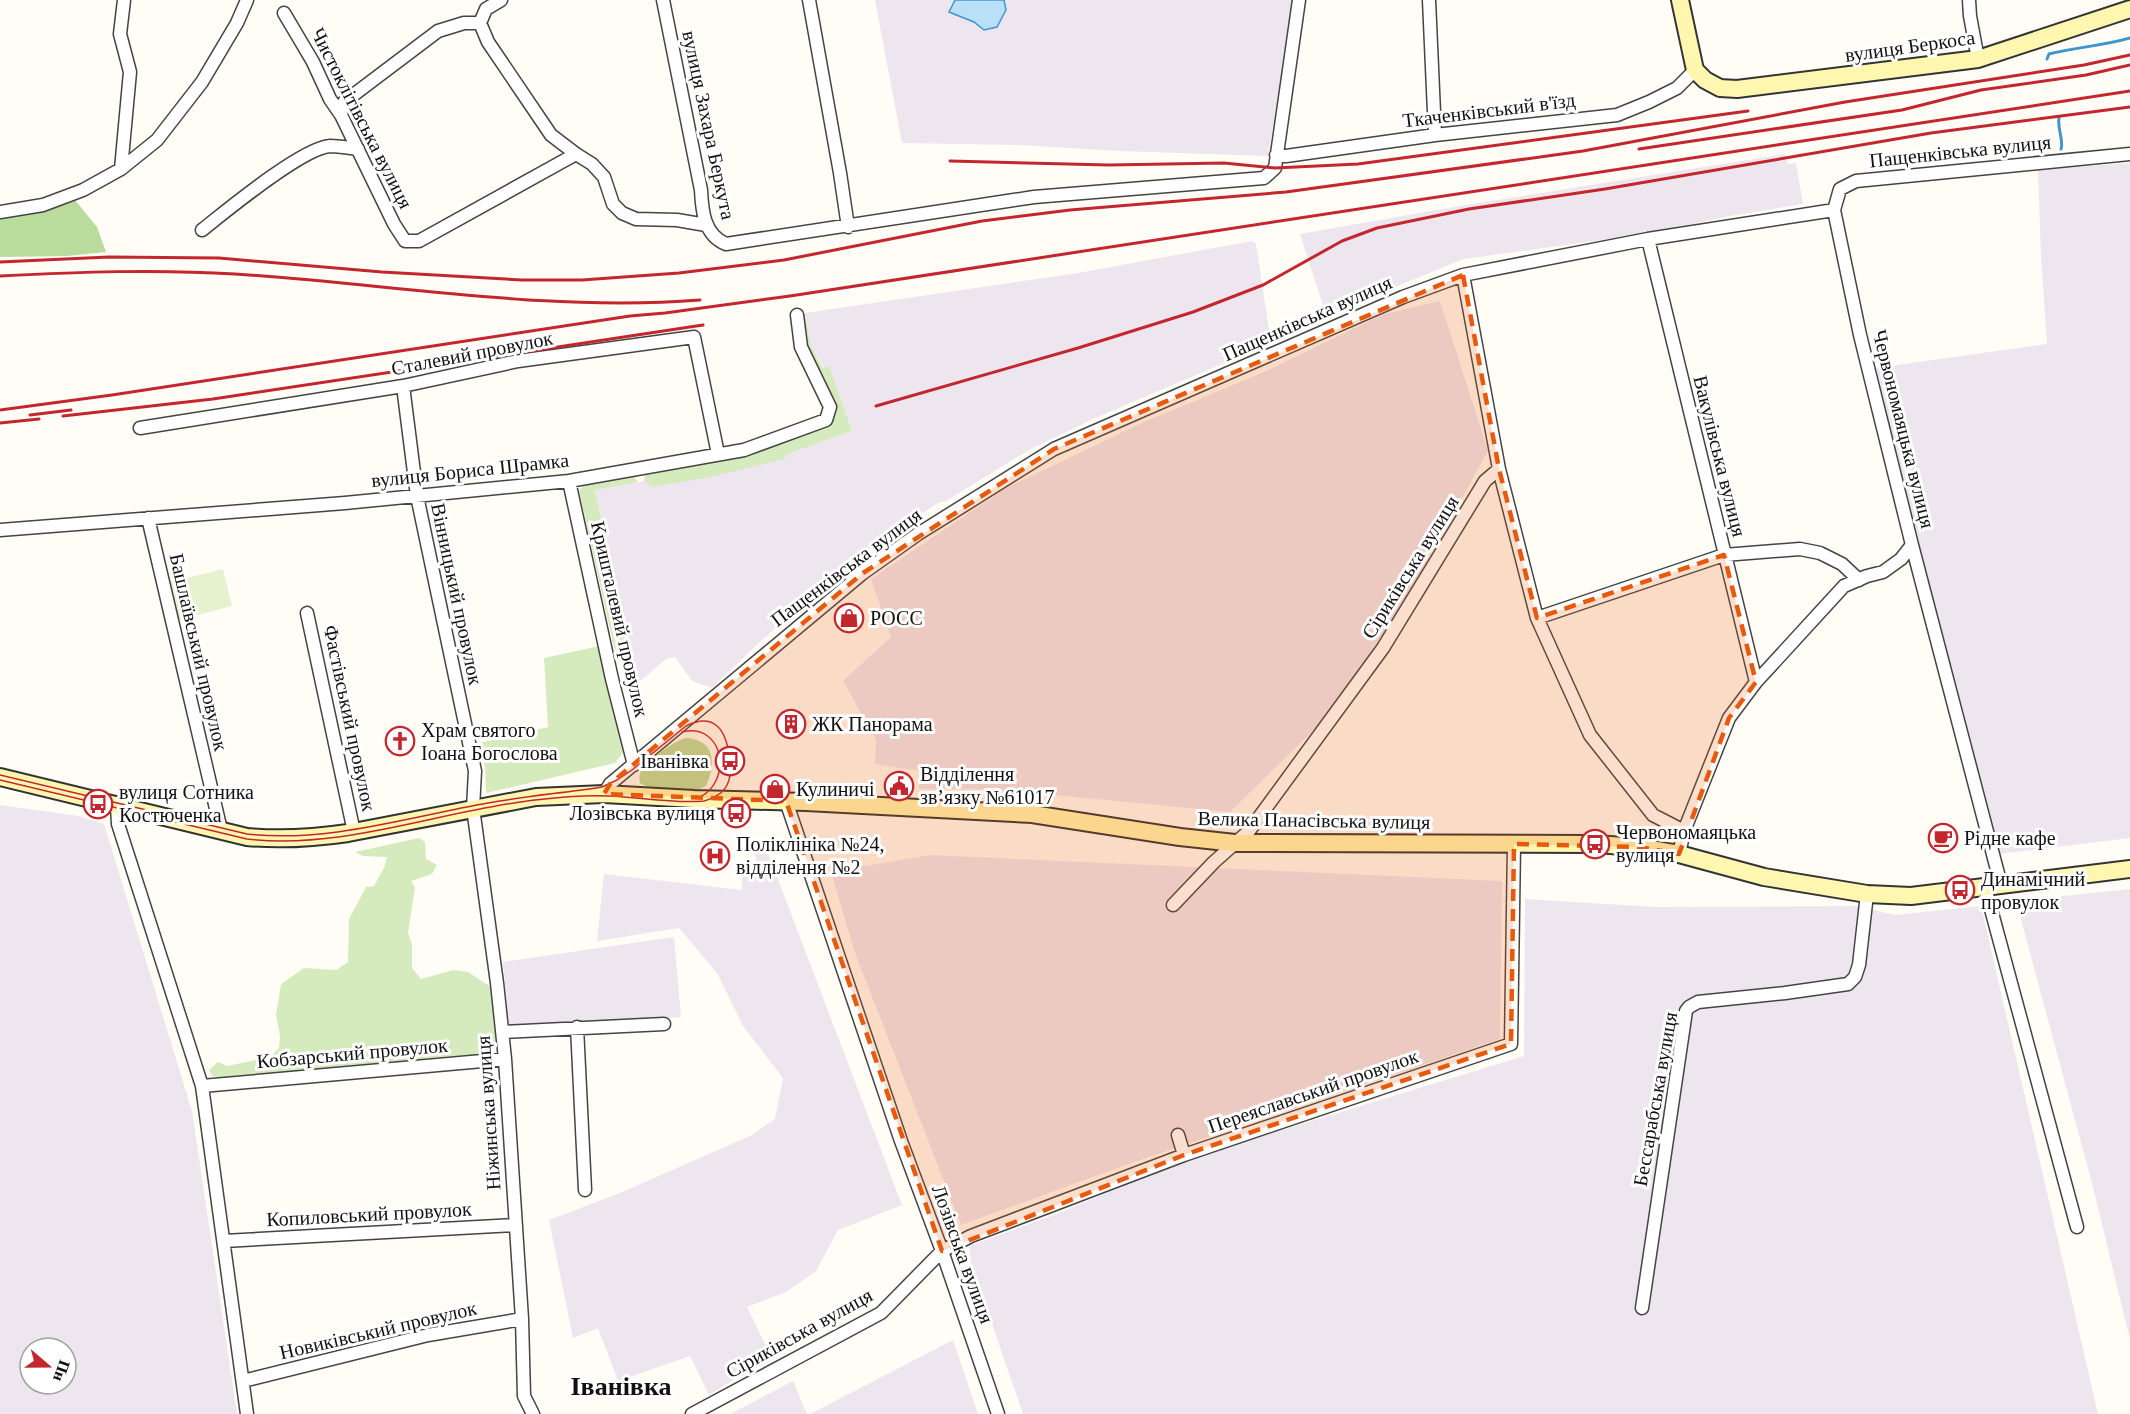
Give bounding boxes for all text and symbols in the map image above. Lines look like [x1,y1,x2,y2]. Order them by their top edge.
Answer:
street label: Чистоклітівська вулиця [306,24,417,212]
street label: вулиця Беркоса [1844,26,1977,67]
street label: вулиця Захара Беркута [677,29,740,222]
street label: Ткаченківський в'їзд [1401,88,1577,133]
street label: Пащенківська вулиця [1868,131,2052,172]
street label: Пащенківська вулиця [1219,271,1395,366]
street label: Сталевий провулок [389,326,555,380]
street label: Червономаяцька вулиця [1868,328,1939,531]
street label: Вакулівська вулиця [1688,373,1751,539]
street label: вулиця Бориса Шрамка [370,449,570,492]
street label: Сіриківська вулиця [1357,492,1464,643]
street label: Вінницький провулок [426,501,487,687]
street label: Пащенківська вулиця [766,503,926,632]
street label: Кришталевий провулок [586,519,653,720]
street label: Башлаївський провулок [165,551,232,753]
shop icon: РОСС [833,602,865,634]
place label: РОСС [870,607,923,629]
street label: Фастівський провулок [319,623,381,813]
building icon: ЖК Панорама [775,708,807,740]
place label: ЖК Панорама [812,713,933,736]
place label: Храм святого Іоана Богослова [421,719,558,764]
church icon: Храм святого Іоана Богослова [384,725,416,757]
bus stop icon: Іванівка [714,745,746,777]
place label: Іванівка [640,750,709,772]
place label: Відділення зв’язку №61017 [920,763,1055,809]
public building icon: Відділення зв’язку №61017 [883,770,915,802]
shop icon: Кулиничі [759,773,791,805]
place label: Кулиничі [796,778,875,801]
place label: вулиця Сотника Костюченка [119,781,254,826]
bus stop icon: вулиця Сотника Костюченка [82,788,114,820]
bus stop icon: Лозівська вулиця [720,797,752,829]
place label: Лозівська вулиця [569,802,715,825]
street label: Велика Панасівська вулиця [1198,807,1430,834]
place label: Червономаяцька вулиця [1616,821,1756,867]
cafe icon: Рідне кафе [1927,822,1959,854]
place label: Рідне кафе [1964,827,2056,850]
bus stop icon: Червономаяцька вулиця [1579,828,1611,860]
place label: Поліклініка №24, відділення №2 [736,833,885,879]
hospital icon: Поліклініка №24, відділення №2 [699,840,731,872]
place label: Динамічний провулок [1981,868,2086,914]
bus stop icon: Динамічний провулок [1944,874,1976,906]
street label: Бессарабська вулиця [1629,1010,1682,1188]
street label: Кобзарський провулок [256,1034,449,1073]
street label: Ніжинська вулиця [472,1035,505,1191]
street label: Переяславський провулок [1205,1045,1422,1138]
street label: Лозівська вулиця [927,1182,998,1327]
street label: Копиловський провулок [266,1198,472,1231]
street label: Сіриківська вулиця [722,1284,877,1383]
street label: Новиківський провулок [277,1297,479,1364]
north arrow [18,1336,78,1396]
text: Пн [50,1358,73,1384]
district label: Іванівка [571,1372,672,1401]

